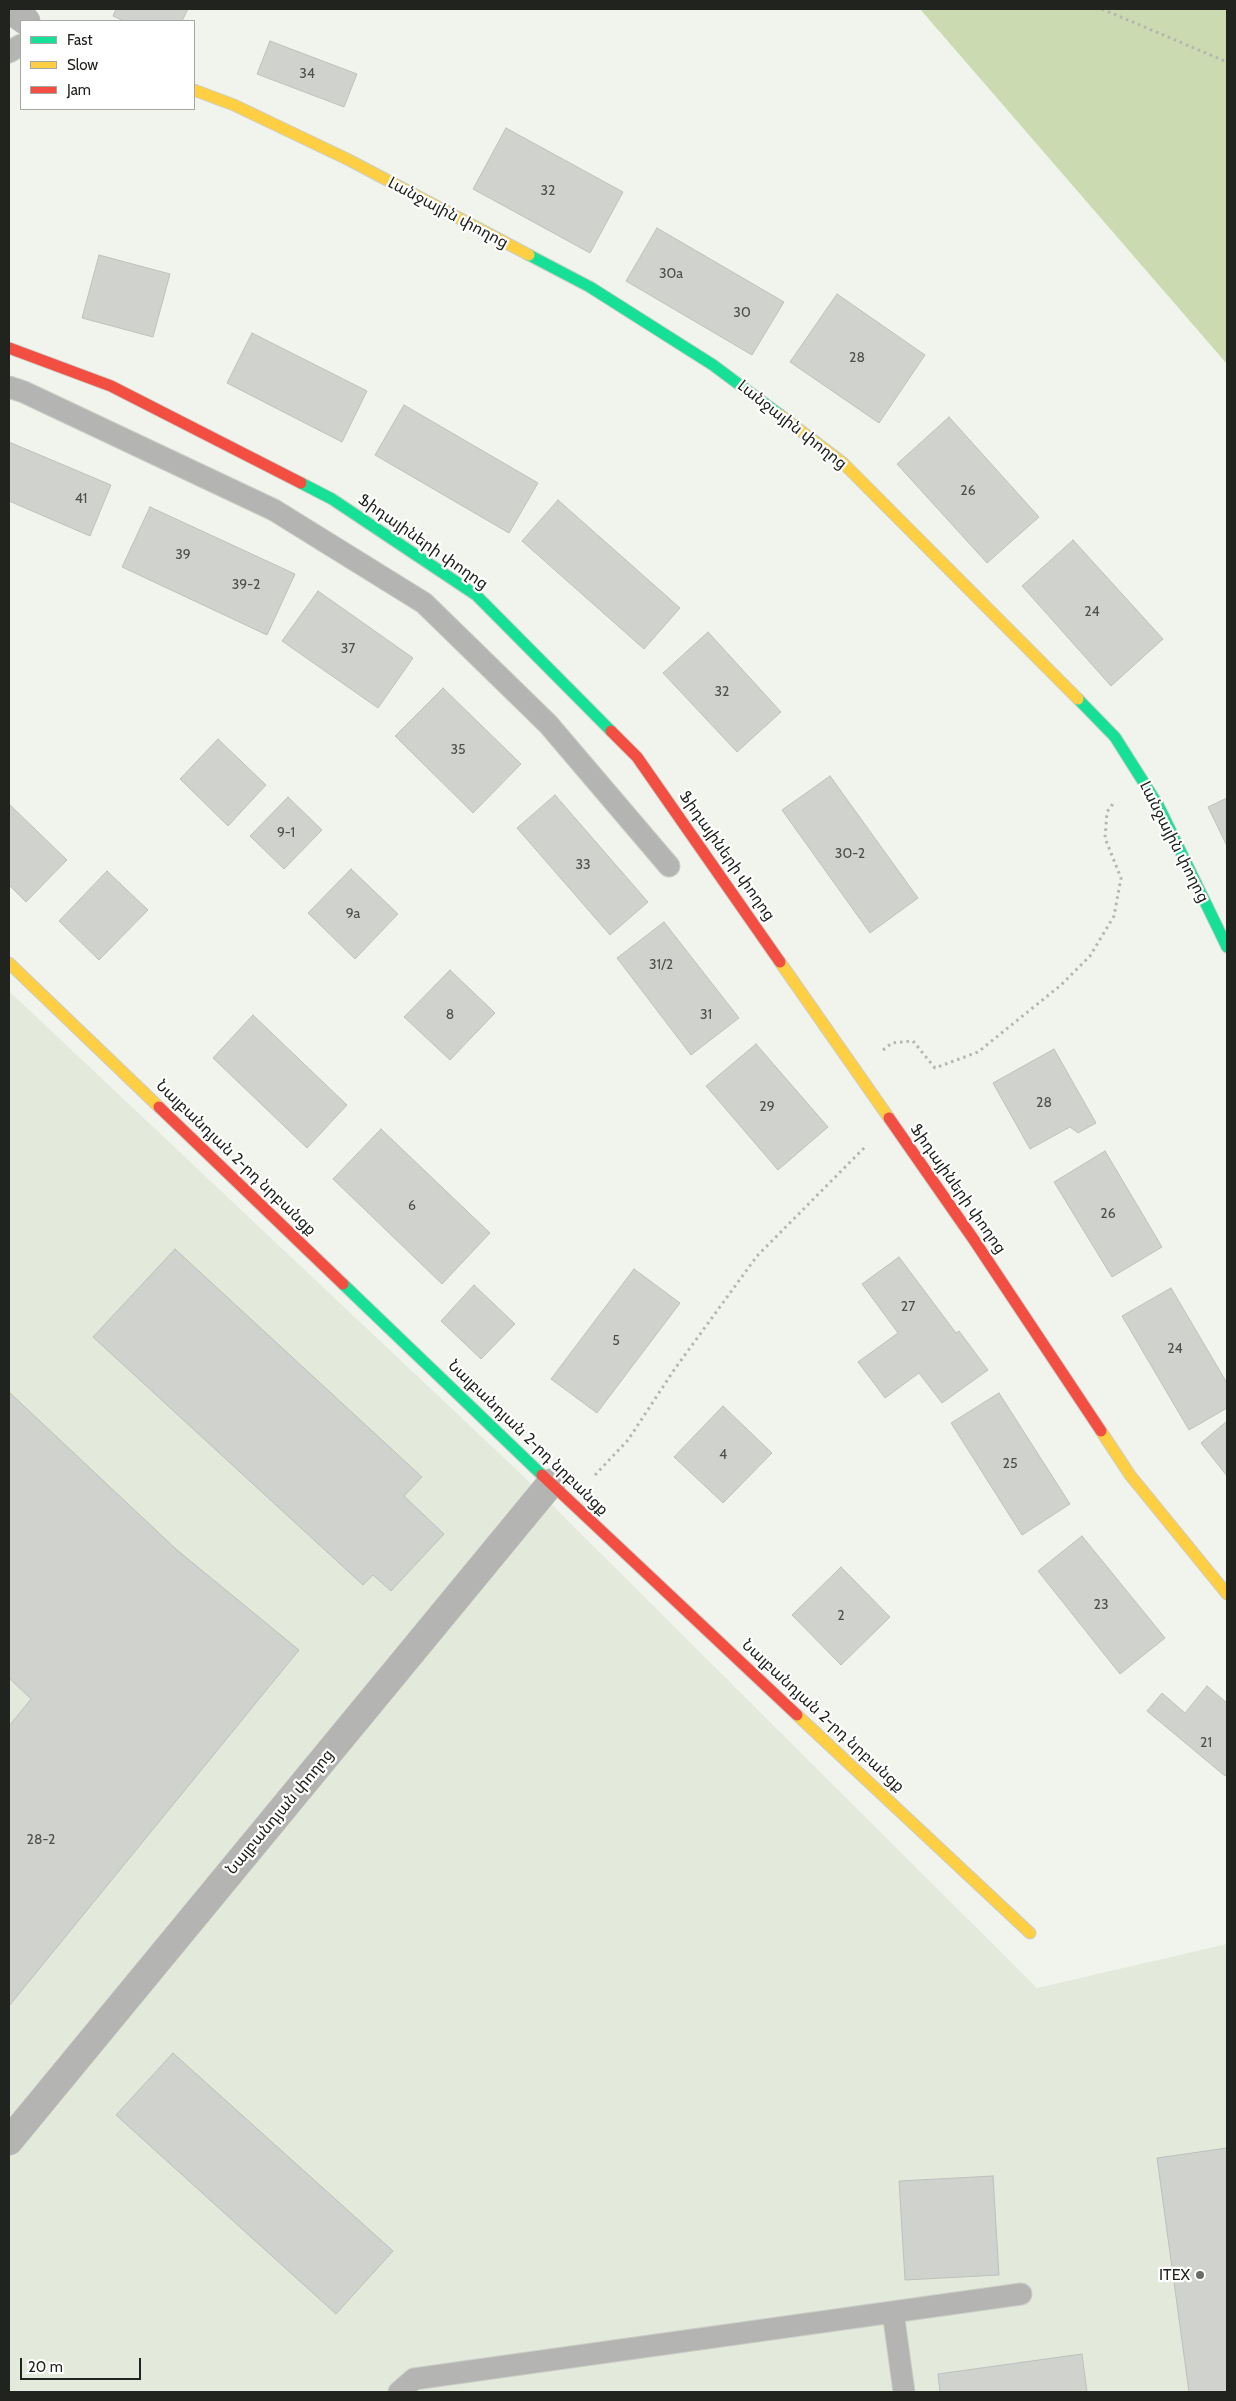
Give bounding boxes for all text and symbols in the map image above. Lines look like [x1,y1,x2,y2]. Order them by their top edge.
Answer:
legend [20,20,195,110]
text: Fast [67,31,92,49]
text: Slow [67,56,98,74]
house number: 34 [299,66,315,82]
text: Jam [67,81,91,99]
street label: Լանջային փողոց [384,173,512,253]
house number: 32 [541,183,555,199]
house number: 30a [659,266,683,282]
house number: 30 [733,305,751,321]
house number: 28 [849,350,865,366]
street label: Լանջային փողոց [733,376,851,474]
house number: 26 [960,483,976,499]
street label: Ֆիդայիների փողոց [354,490,492,594]
house number: 41 [75,491,87,507]
house number: 39 [175,547,191,563]
house number: 39-2 [232,577,260,593]
house number: 24 [1084,604,1100,620]
house number: 37 [341,641,355,657]
house number: 32 [715,684,729,700]
house number: 35 [450,742,466,758]
street label: Լանջային փողոց [1135,778,1213,906]
street label: Ֆիդայիների փողոց [675,787,779,925]
house number: 9-1 [277,825,295,841]
house number: 30-2 [835,846,865,862]
house number: 33 [575,857,591,873]
house number: 9a [346,906,360,922]
house number: 31/2 [649,957,673,973]
house number: 8 [446,1007,454,1023]
house number: 31 [700,1007,712,1023]
street label: Նալբանդյան 2-րդ նրբանցք [152,1076,320,1240]
house number: 28 [1036,1095,1052,1111]
house number: 29 [759,1099,775,1115]
street label: Ֆիդայիների փողոց [906,1120,1010,1258]
house number: 6 [408,1198,416,1214]
house number: 26 [1100,1206,1116,1222]
house number: 27 [901,1299,915,1315]
house number: 5 [612,1333,620,1349]
house number: 24 [1167,1341,1183,1357]
street label: Նալբանդյան 2-րդ նրբանցք [444,1356,612,1520]
house number: 4 [719,1447,727,1463]
house number: 25 [1003,1456,1017,1472]
house number: 23 [1094,1597,1108,1613]
house number: 2 [837,1608,845,1624]
street label: Նալբանդյան 2-րդ նրբանցք [738,1636,908,1796]
house number: 21 [1200,1735,1212,1751]
street label: Նալբանդյան փողոց [222,1745,338,1879]
house number: 28-2 [27,1832,55,1848]
place label: ITEX [1159,2265,1190,2285]
marker: ITEX [1194,2269,1206,2281]
scale bar [22,2348,144,2380]
text: 20 m [28,2358,63,2376]

